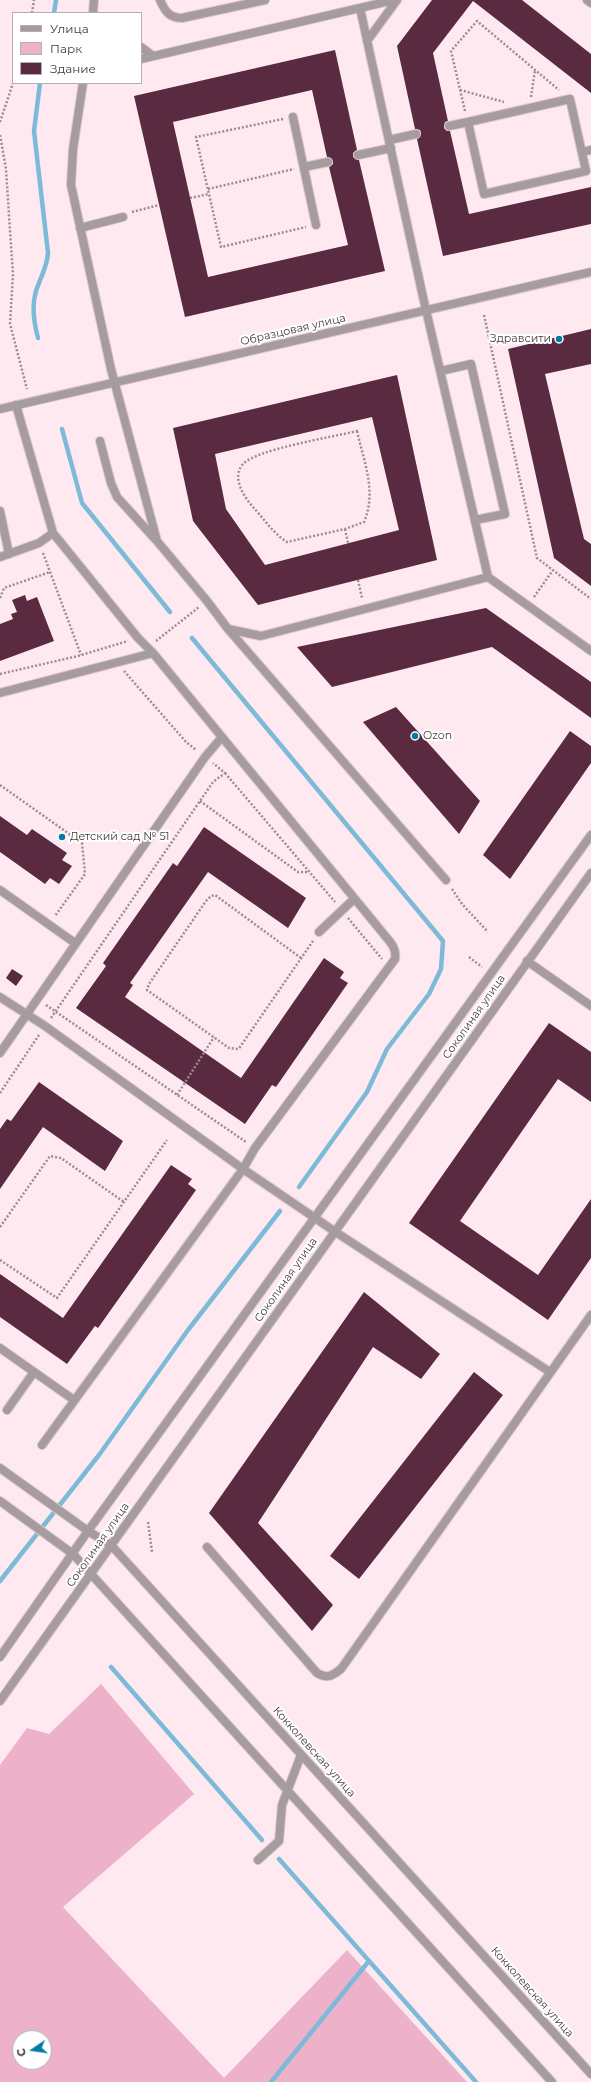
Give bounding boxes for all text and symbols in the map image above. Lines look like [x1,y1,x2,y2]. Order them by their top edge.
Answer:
legend [12,12,142,84]
text: Улица [50,21,89,36]
text: Парк [50,41,82,56]
text: Здание [50,61,96,76]
street label: Образцовая улица [239,311,347,349]
place label: Здравсити [490,332,551,346]
marker: Здравсити [554,334,564,344]
place label: Ozon [423,729,452,743]
marker: Ozon [410,731,420,741]
place label: Детский сад № 51 [70,830,170,844]
marker: Детский сад № 51 [57,832,67,842]
street label: Соколиная улица [440,972,508,1062]
street label: Соколиная улица [252,1235,320,1325]
street label: Соколиная улица [64,1500,132,1590]
street label: Кокколевская улица [270,1704,358,1800]
street label: Кокколевская улица [488,1944,576,2040]
north arrow [12,2030,52,2070]
text: С [14,2047,29,2058]

